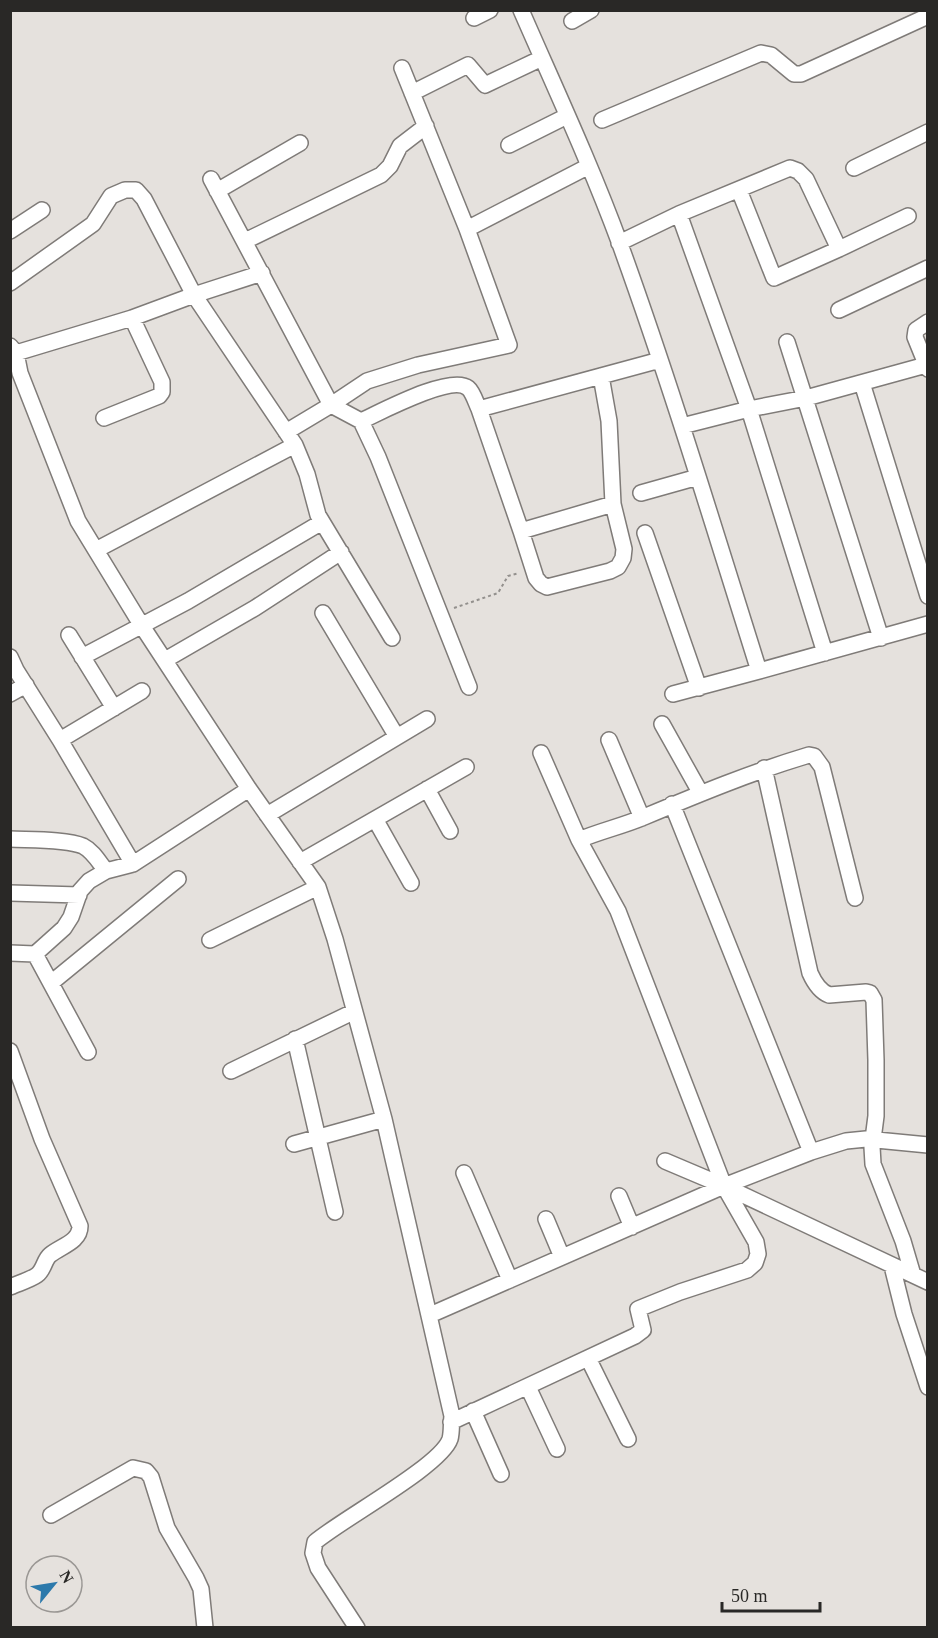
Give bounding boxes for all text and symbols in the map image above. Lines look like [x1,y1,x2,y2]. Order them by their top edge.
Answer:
north arrow [24,1554,84,1614]
text: N [56,1567,77,1586]
scale bar [722,1575,820,1613]
text: 50 m [731,1586,768,1606]

